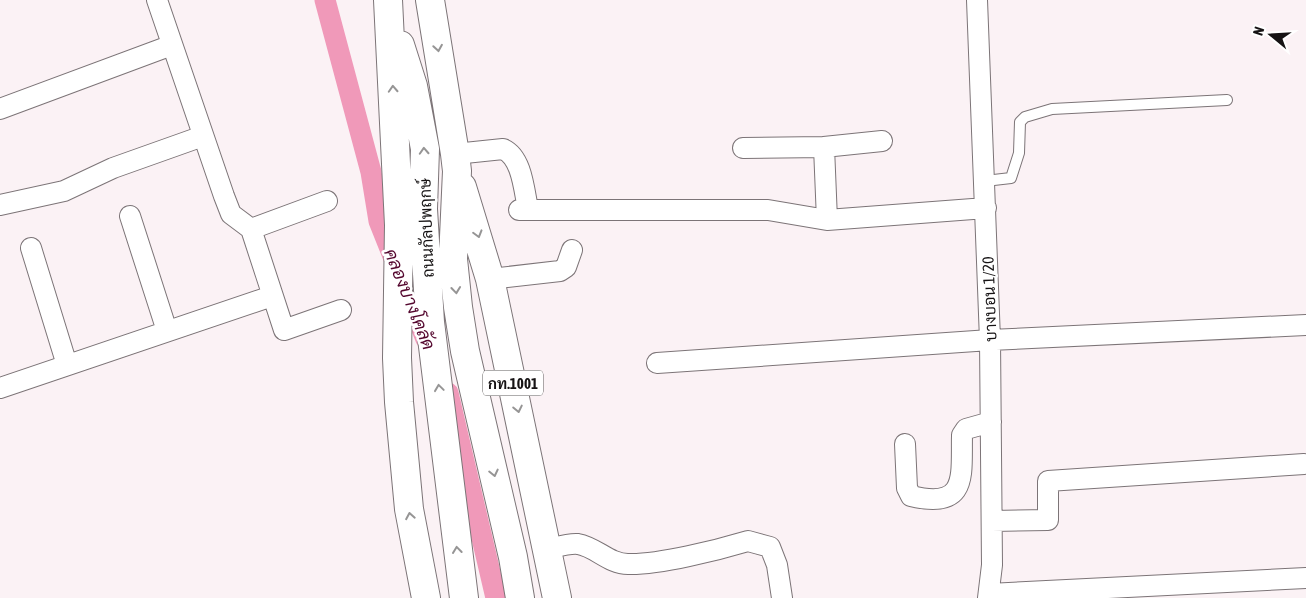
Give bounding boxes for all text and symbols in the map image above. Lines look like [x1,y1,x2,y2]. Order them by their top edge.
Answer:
north arrow [1246,10,1296,60]
text: N [1250,25,1268,37]
one-way arrow [432,44,443,52]
one-way arrow [388,84,398,92]
one-way arrow [419,147,430,155]
street label: ถนนกัลปพฤกษ์ [412,178,438,278]
one-way arrow [472,229,482,237]
water label: คลองบางโคลัด [380,245,442,353]
street label: บางบอน 1/20 [979,256,999,342]
one-way arrow [450,286,461,294]
road number: กท.1001 [483,370,543,396]
one-way arrow [434,384,445,392]
one-way arrow [512,405,523,414]
one-way arrow [488,468,499,477]
one-way arrow [405,511,415,520]
one-way arrow [452,545,463,553]

